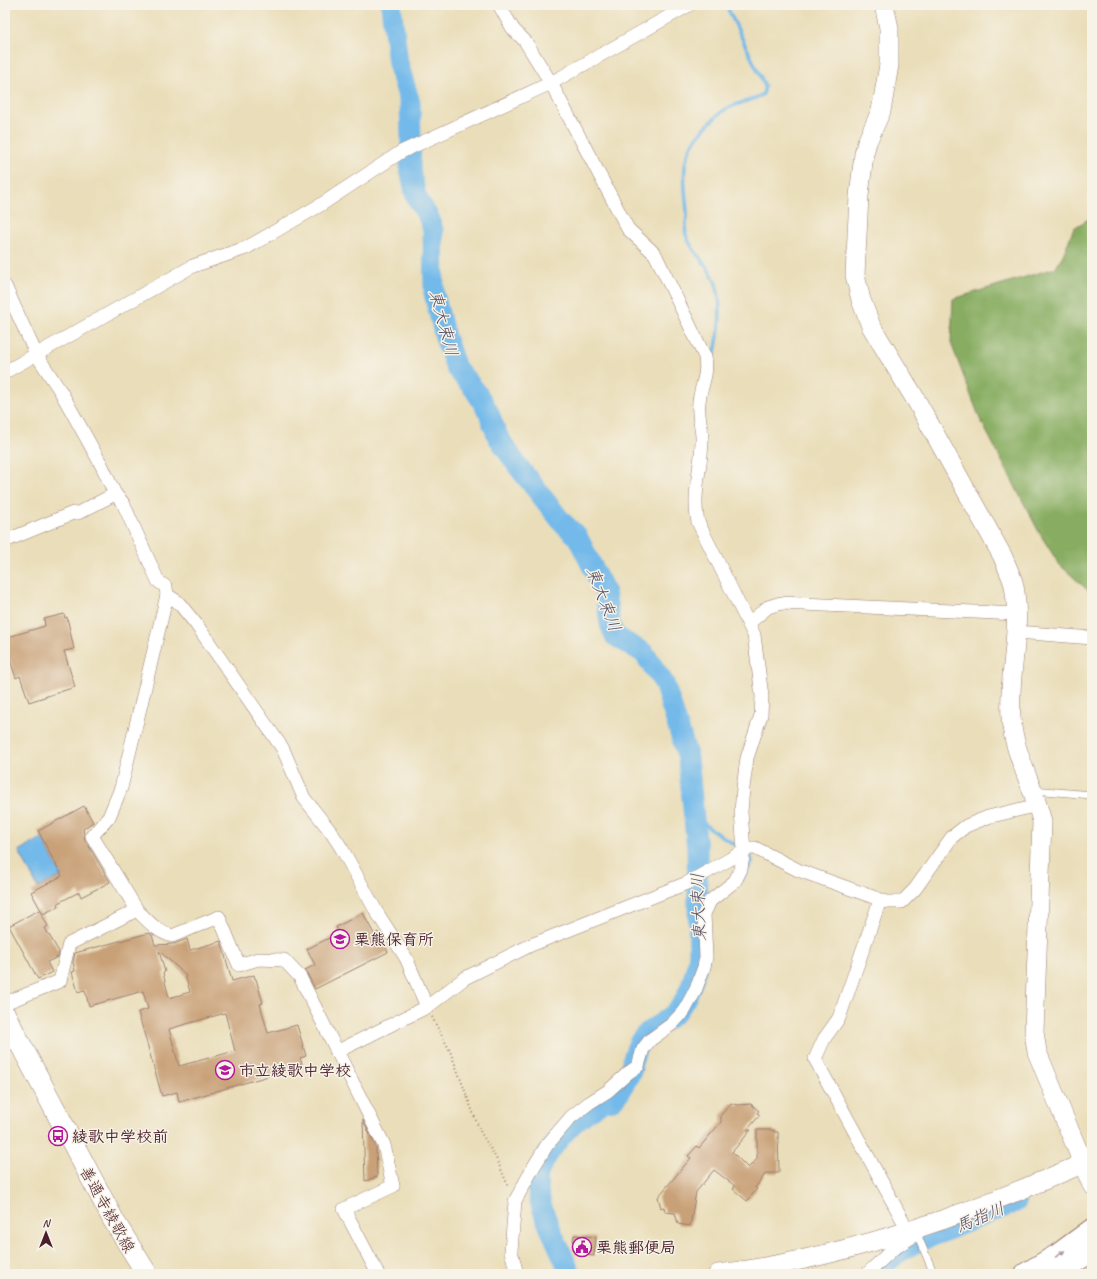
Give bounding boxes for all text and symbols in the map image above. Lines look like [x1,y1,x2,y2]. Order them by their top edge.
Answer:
water label: 東大束川 [425,288,462,359]
water label: 東大束川 [582,564,626,635]
water label: 東大束川 [687,873,710,941]
school or university icon: 栗熊保育所 [329,928,351,950]
place label: 栗熊保育所 [354,930,434,950]
school or university icon: 市立綾歌中学校 [214,1059,236,1081]
place label: 市立綾歌中学校 [239,1061,351,1081]
bus stop icon: 綾歌中学校前 [47,1125,69,1147]
place label: 綾歌中学校前 [72,1127,168,1147]
street label: 善通寺綾歌線 [75,1163,139,1256]
water label: 馬指川 [953,1198,1008,1237]
north arrow [26,1213,66,1253]
text: N [43,1216,52,1230]
public building icon: 栗熊郵便局 [571,1236,593,1258]
place label: 栗熊郵便局 [596,1238,676,1258]
one-way arrow [1054,1250,1066,1257]

